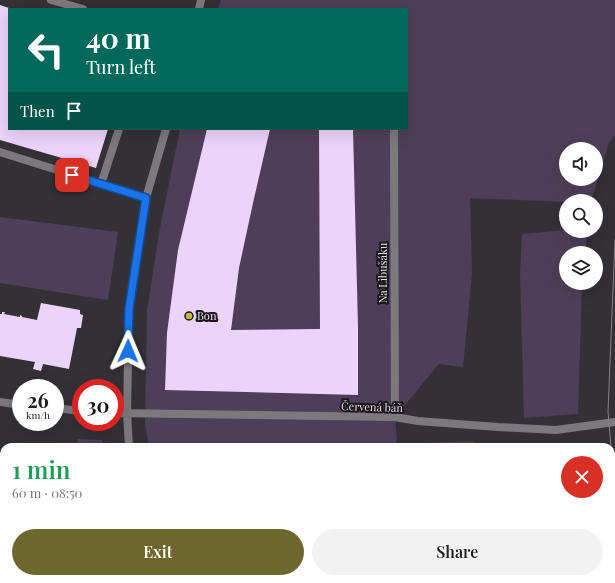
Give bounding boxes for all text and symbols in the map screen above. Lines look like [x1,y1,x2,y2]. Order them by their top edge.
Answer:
text: 40 m [86,19,151,56]
icon: left [20,24,72,76]
text: Turn left [86,55,156,79]
icon: arrive [63,100,85,122]
text: Then [20,101,55,121]
map controls [559,142,603,290]
button: sound [559,142,603,186]
pin [55,158,89,192]
icon: arrive [61,164,83,186]
button: search [559,194,603,238]
street label: Na Libušáku [375,242,390,303]
button: layers [559,246,603,290]
place label: Bon [197,308,217,323]
marker: Bon [184,311,194,321]
position arrow [107,330,149,372]
speed limit sign: 30 [72,379,124,431]
text: 26 [27,386,49,413]
street label: Červená báň [341,398,404,415]
text: km/h [26,408,50,422]
text: 1 min [12,453,70,485]
button: close [561,456,603,498]
text: 60 m · 08:50 [12,484,82,501]
button: Exit [12,529,304,575]
button: Share [312,529,603,575]

